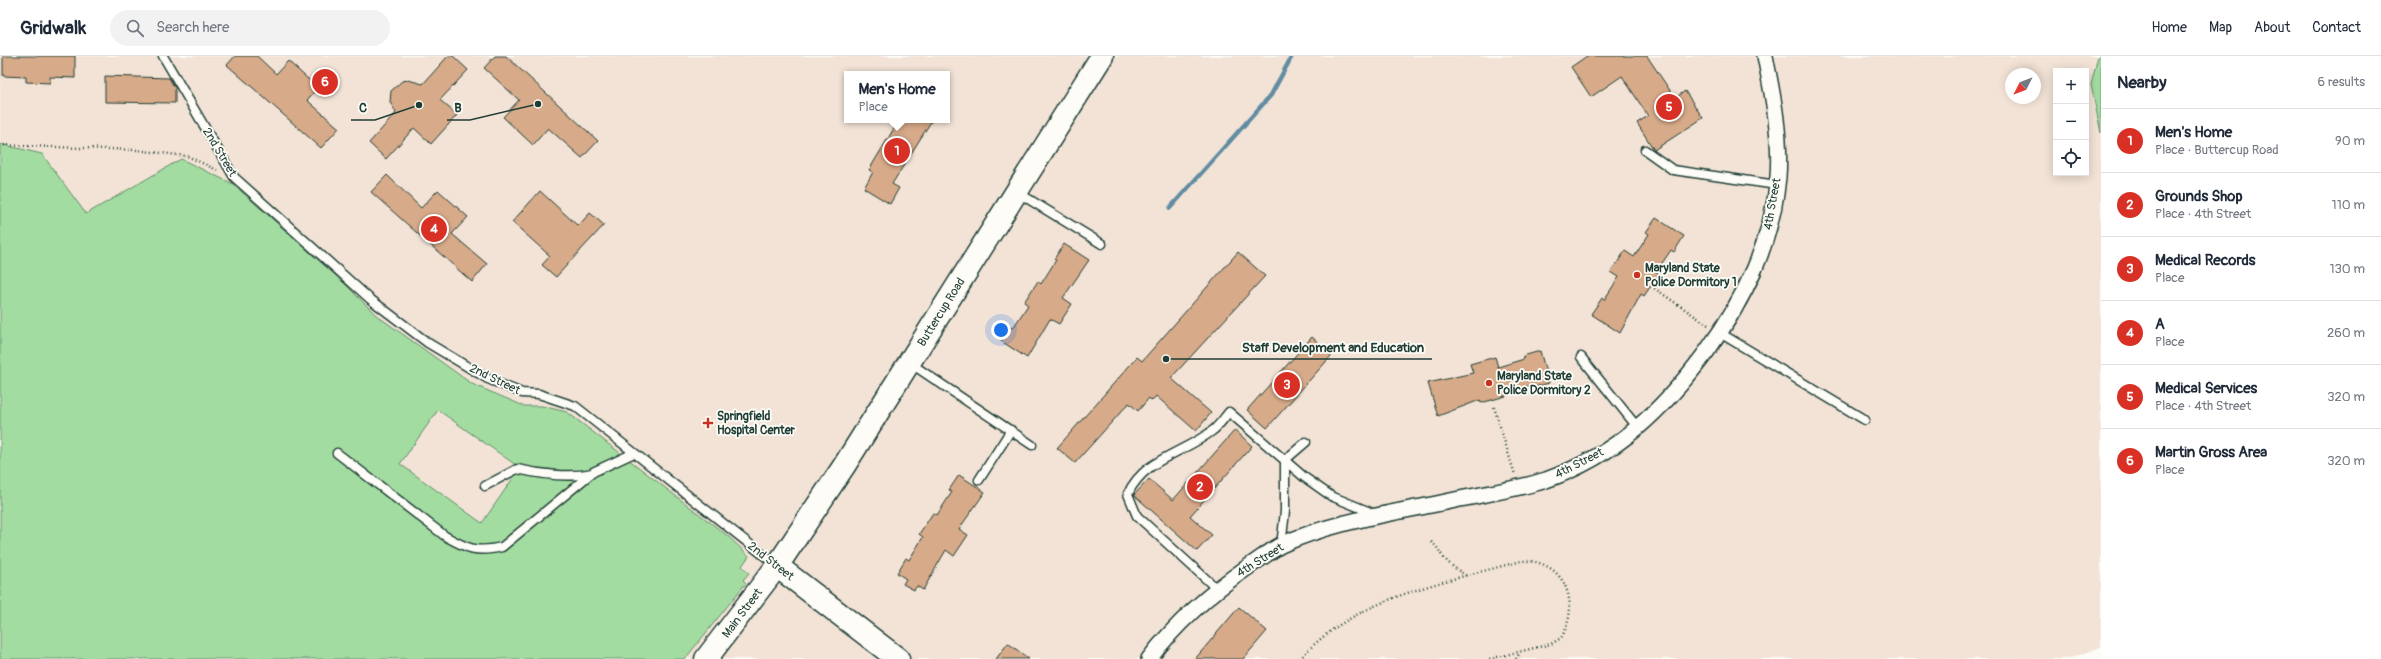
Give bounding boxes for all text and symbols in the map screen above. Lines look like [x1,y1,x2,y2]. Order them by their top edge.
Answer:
search box [110,10,390,46]
text: Gridwalk [20,16,86,40]
icon: search [124,17,146,39]
text: Search here [156,18,229,37]
text: Home [2152,19,2187,36]
text: Map [2209,19,2232,36]
text: About [2254,19,2290,36]
text: Contact [2312,19,2361,36]
pin: 6 [312,67,338,97]
north arrow [2005,68,2041,104]
map controls [2053,68,2089,176]
button: + [2053,68,2089,104]
popup [844,71,950,123]
text: Nearby [2117,72,2166,93]
text: 6 results [2318,74,2365,90]
text: Men's Home [858,80,936,99]
pin: 5 [1656,92,1682,122]
callout: C [351,95,375,120]
callout: B [447,95,470,120]
text: Place [858,99,888,115]
text: C [359,100,367,116]
text: B [454,100,462,116]
button: − [2053,104,2089,140]
text: Men's Home [2155,123,2232,142]
street label: 2nd Street [199,125,240,180]
text: 1 [2127,133,2133,149]
text: 90 m [2335,133,2365,149]
pin: 1 [884,136,910,166]
button: locate [2053,140,2089,176]
text: Place · Buttercup Road [2155,142,2279,158]
street label: 4th Street [1761,177,1784,231]
text: Grounds Shop [2155,187,2242,206]
text: 2 [2126,197,2134,213]
text: 110 m [2332,197,2365,213]
text: Place · 4th Street [2155,206,2251,222]
pin: 4 [421,214,447,244]
text: Medical Records [2155,251,2256,270]
place label: Maryland State Police Dormitory 1 [1645,261,1737,290]
text: 3 [2126,261,2134,277]
text: 130 m [2329,261,2365,277]
marker: Maryland State Police Dormitory 1 [1632,270,1642,280]
text: Place [2155,270,2184,286]
street label: Buttercup Road [914,275,969,349]
text: A [2155,315,2165,334]
your location [991,320,1011,340]
text: 4 [2126,325,2134,341]
text: 260 m [2327,325,2365,341]
callout: Staff Development and Education [1234,334,1432,359]
text: Place [2155,334,2184,350]
text: Staff Development and Education [1242,340,1425,356]
street label: 2nd Street [467,361,523,398]
place label: Maryland State Police Dormitory 2 [1497,369,1591,398]
pin: 3 [1274,370,1300,400]
marker: Maryland State Police Dormitory 2 [1484,378,1494,388]
text: Medical Services [2155,379,2257,398]
text: 5 [2126,389,2134,405]
text: 320 m [2327,389,2365,405]
text: Place · 4th Street [2155,398,2251,414]
place label: Springfield Hospital Center [717,409,796,438]
marker: Springfield Hospital Center [702,417,714,429]
text: Martin Gross Area [2155,443,2267,462]
street label: 4th Street [1552,445,1606,482]
text: 6 [2126,453,2134,469]
text: 320 m [2327,453,2365,469]
text: Place [2155,462,2184,478]
pin: 2 [1187,472,1213,502]
street label: 2nd Street [745,539,797,584]
street label: 4th Street [1234,540,1287,581]
street label: Main Street [719,585,766,641]

